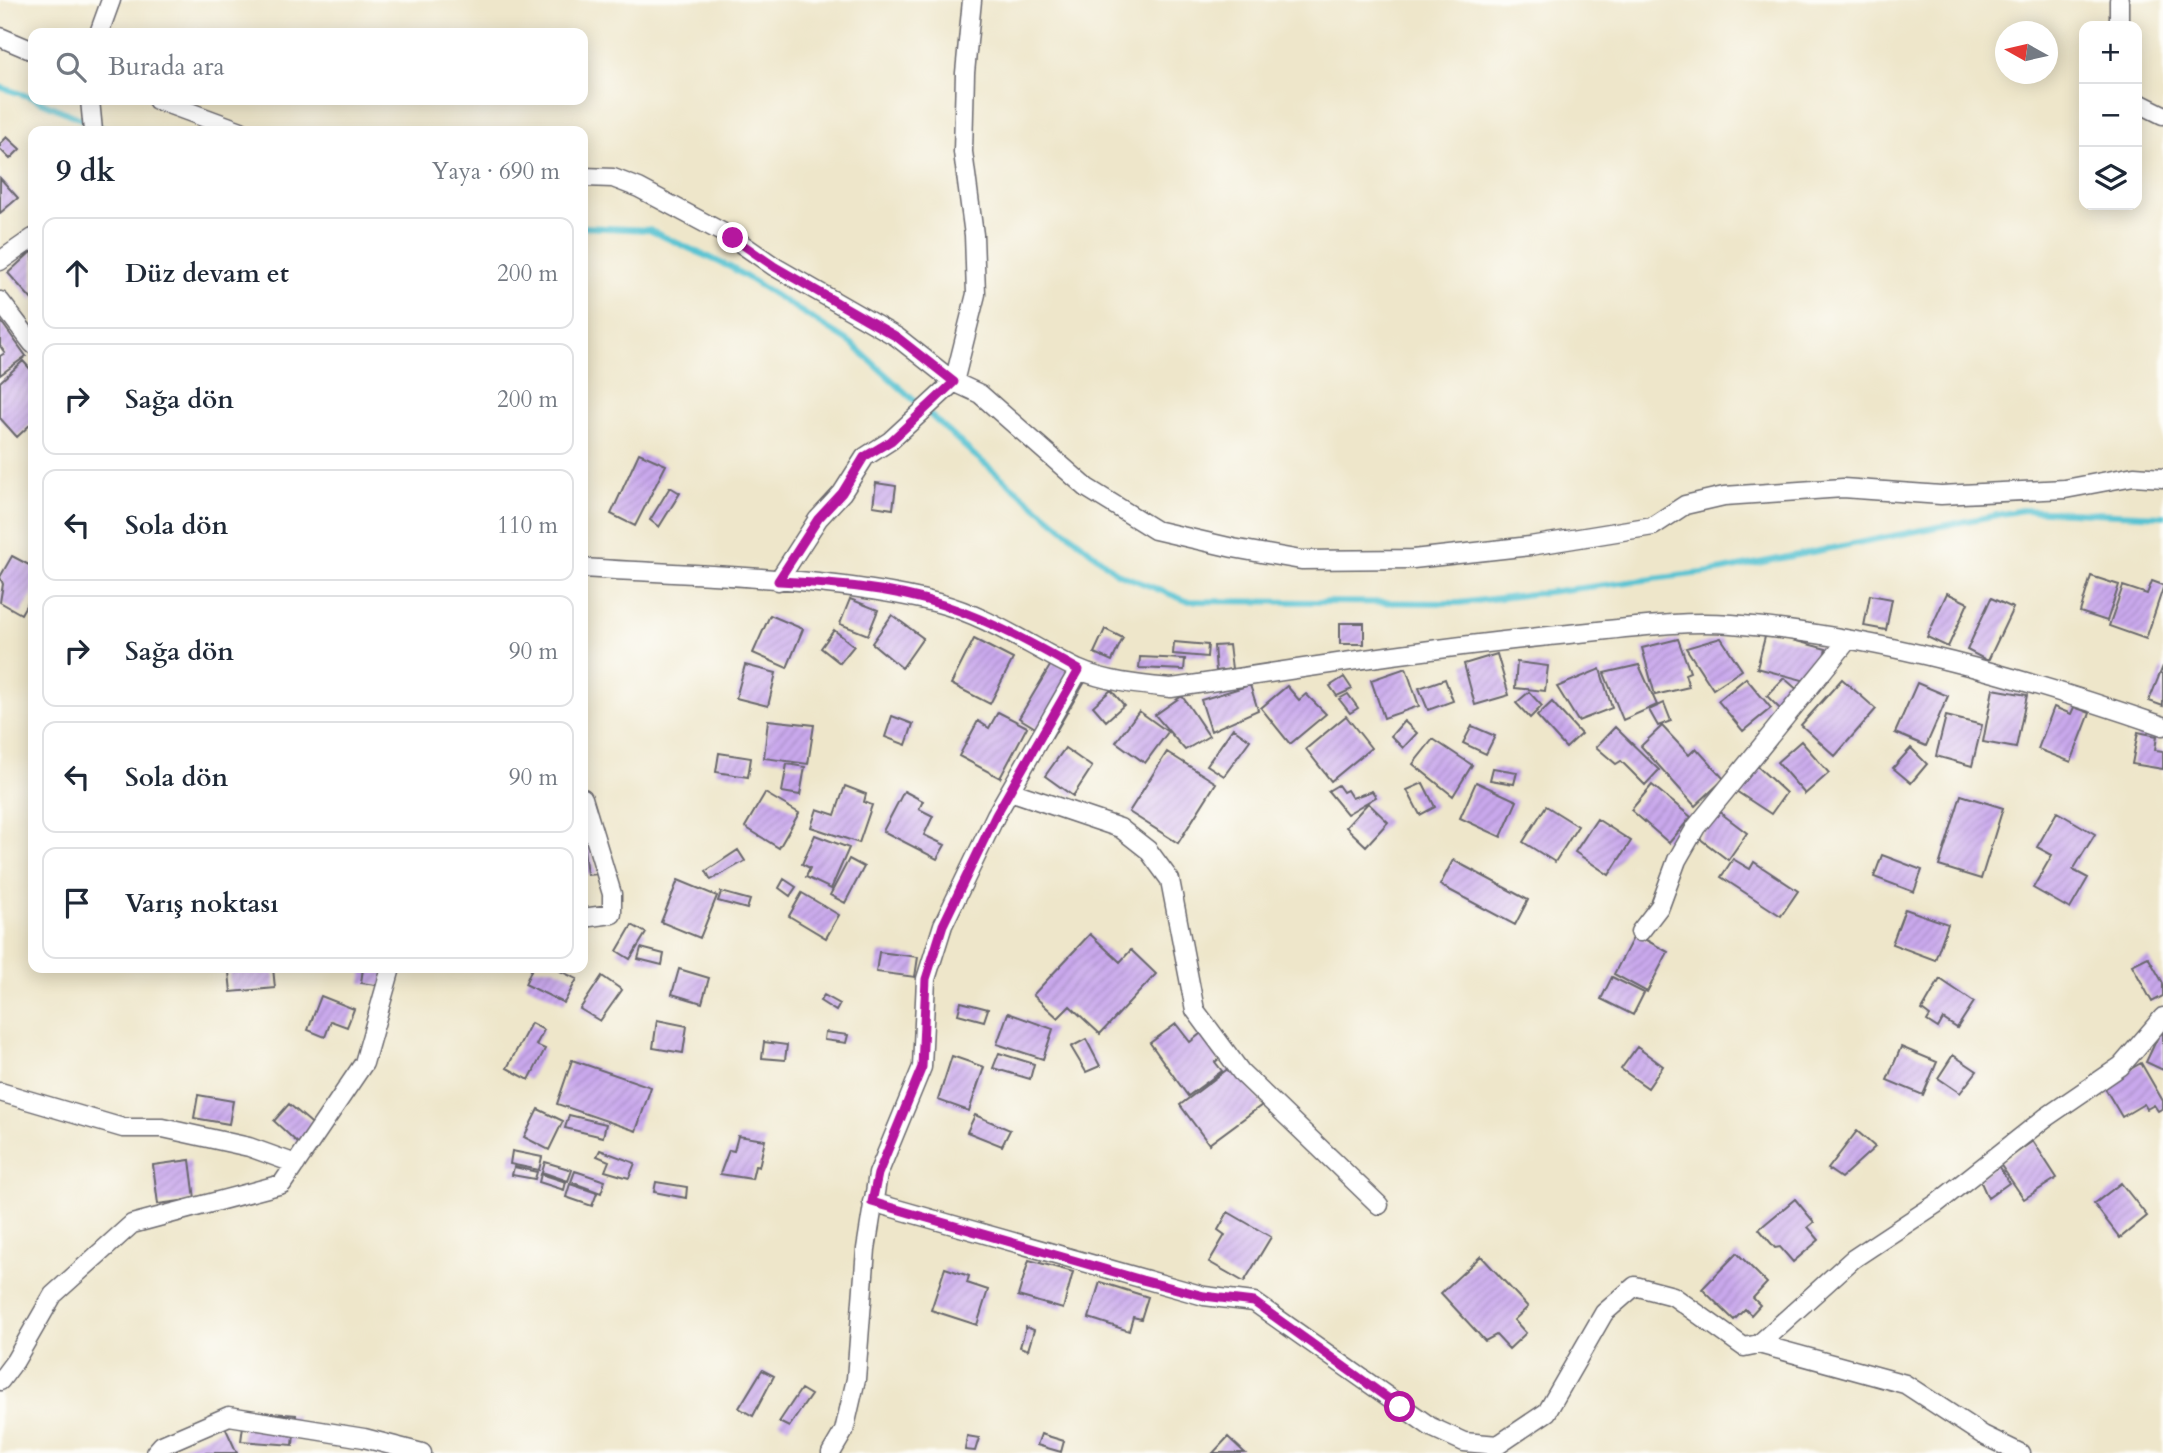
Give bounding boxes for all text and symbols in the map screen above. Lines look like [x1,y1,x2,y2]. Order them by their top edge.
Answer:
north arrow [1995,21,2058,84]
map controls [2079,21,2142,210]
button: + [2079,21,2142,84]
search box [28,28,588,105]
icon: search [52,48,90,86]
text: Burada ara [108,49,225,84]
button: − [2079,84,2142,147]
button: layers [2079,147,2142,210]
text: 9 dk [56,151,115,192]
text: Yaya · 690 m [432,156,560,187]
route end [717,222,748,253]
icon: ahead [58,254,96,292]
text: Düz devam et [125,256,289,291]
text: 200 m [497,258,558,289]
icon: right [58,380,96,418]
text: Sağa dön [125,382,234,417]
text: 200 m [497,384,558,415]
icon: left [58,506,96,544]
text: Sola dön [125,508,228,543]
text: 110 m [497,510,558,541]
icon: right [58,632,96,670]
text: Sağa dön [125,634,234,669]
text: 90 m [509,636,558,667]
icon: left [58,758,96,796]
text: Sola dön [125,760,228,795]
text: 90 m [509,762,558,793]
icon: arrive [58,884,96,922]
text: Varış noktası [125,886,278,921]
route start [1384,1391,1415,1422]

